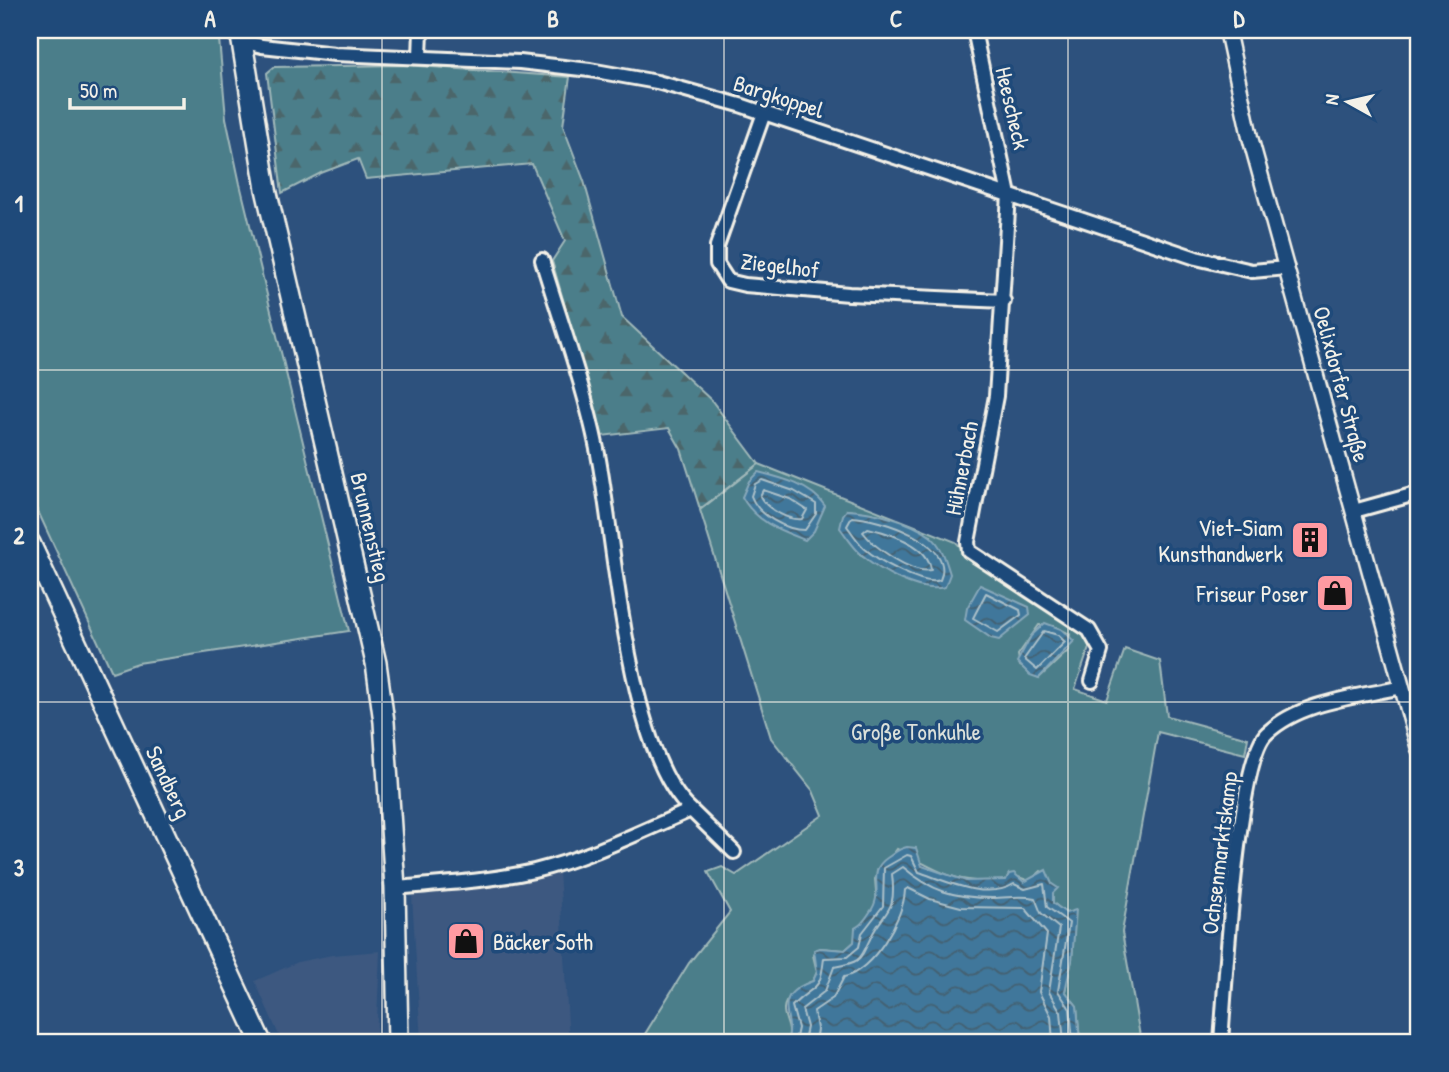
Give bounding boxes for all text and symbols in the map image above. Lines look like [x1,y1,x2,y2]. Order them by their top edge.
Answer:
text: A [204,3,216,34]
text: B [547,3,559,34]
text: C [890,3,902,34]
text: D [1234,3,1246,34]
street label: Heescheck [988,64,1038,153]
scale bar [70,66,184,110]
north arrow [1312,66,1382,136]
street label: Bargkoppel [730,67,829,125]
text: 50 m [80,76,117,105]
text: N [1318,93,1345,106]
text: 1 [15,188,23,219]
street label: Ziegelhof [739,245,822,285]
street label: Oelixdorfer Straße [1306,303,1378,465]
street label: Hühnerbach [937,418,985,518]
street label: Brunnenstieg [343,469,399,585]
place label: Viet-Siam Kunsthandwerk [1158,512,1283,569]
building icon: Viet-Siam Kunsthandwerk [1289,519,1331,561]
text: 2 [14,520,25,551]
shop icon: Friseur Poser [1314,572,1356,614]
place label: Friseur Poser [1196,578,1308,609]
park label: Große Tonkuhle [851,716,981,747]
street label: Sandberg [139,741,199,823]
street label: Ochsenmarktskamp [1194,770,1244,936]
text: 3 [14,852,24,883]
shop icon: Bäcker Soth [445,920,487,962]
place label: Bäcker Soth [493,926,593,957]

